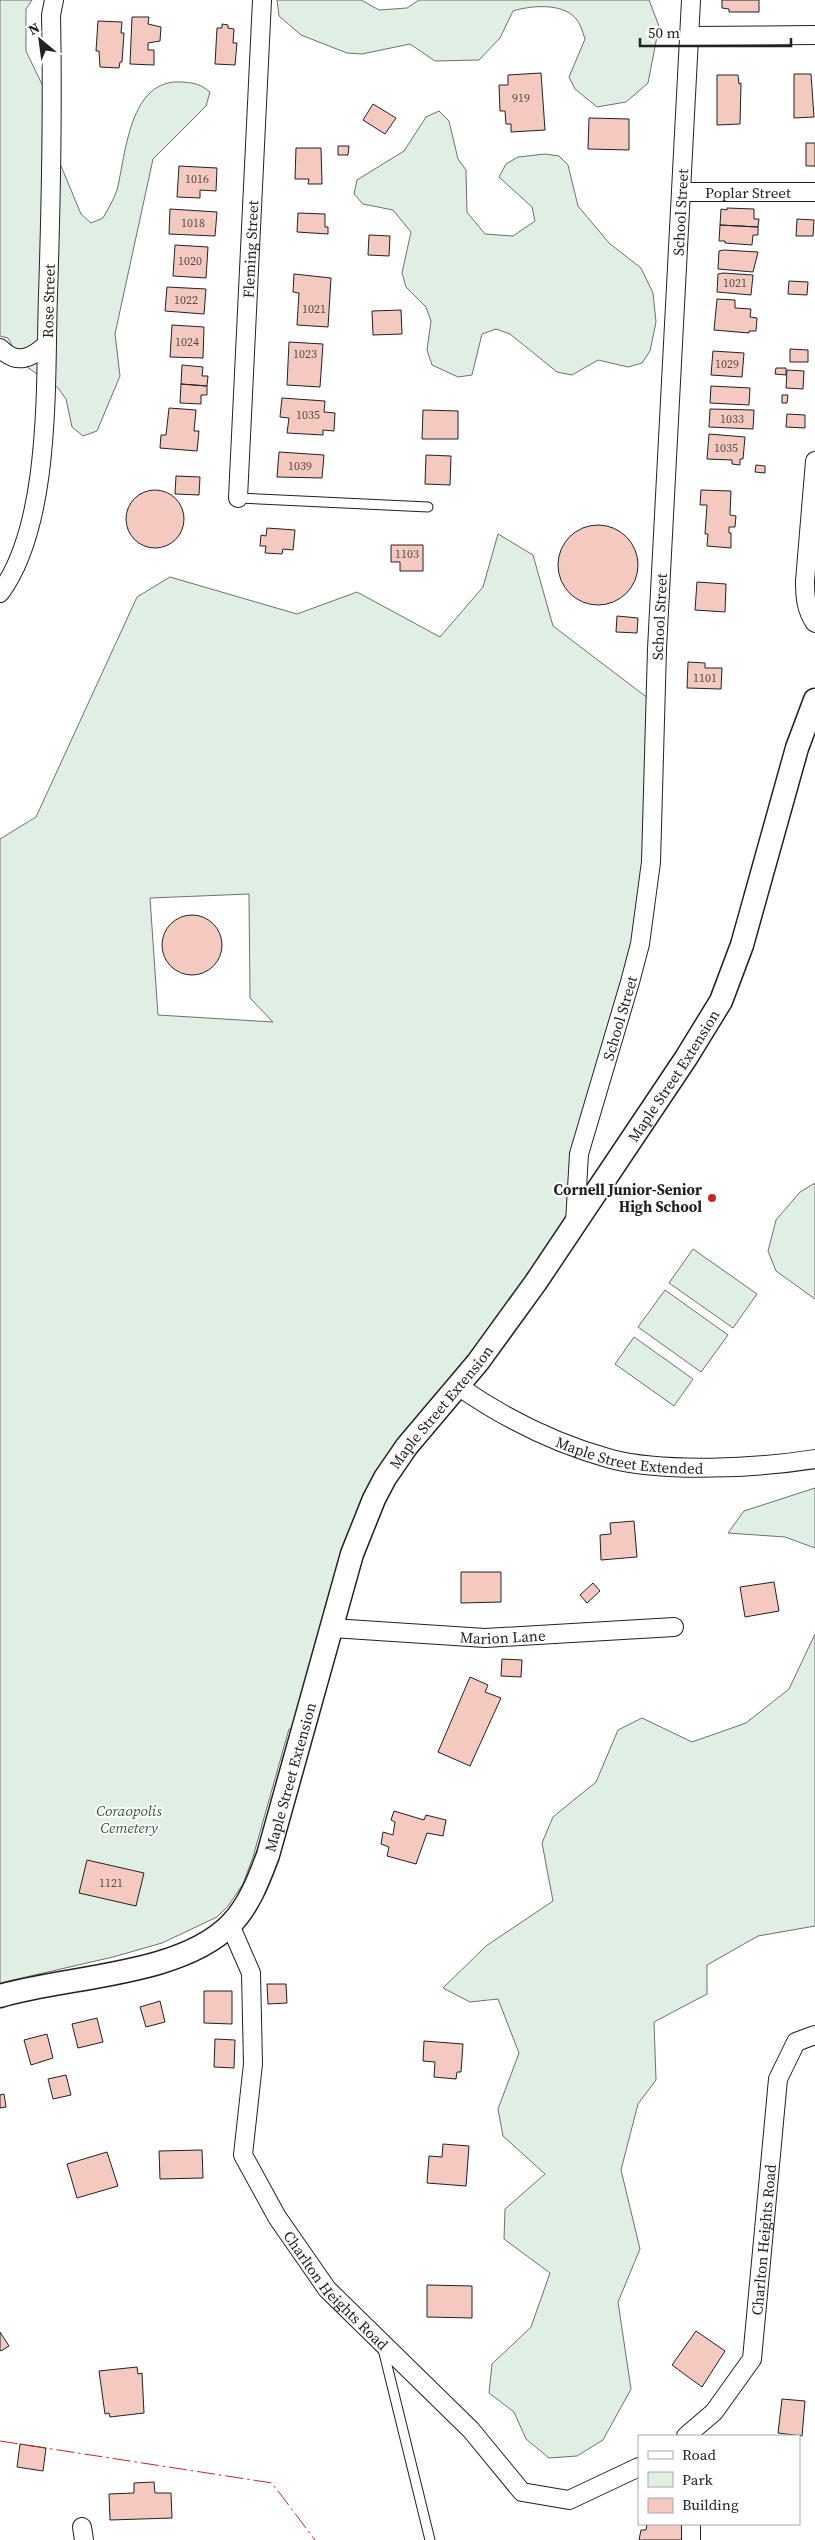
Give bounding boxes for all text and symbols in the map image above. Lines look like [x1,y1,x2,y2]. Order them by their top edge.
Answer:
north arrow [15,15,65,65]
scale bar [640,15,791,47]
text: N [24,17,43,40]
text: 50 m [648,22,680,43]
house number: 919 [512,90,530,106]
street label: School Street [667,168,693,256]
house number: 1016 [185,171,209,187]
street label: Poplar Street [705,182,791,203]
street label: Fleming Street [237,200,263,299]
house number: 1018 [181,215,205,231]
house number: 1020 [178,253,202,269]
street label: Rose Street [37,263,59,338]
house number: 1021 [723,275,747,291]
house number: 1022 [174,292,198,308]
house number: 1021 [302,301,326,317]
house number: 1024 [175,334,199,350]
house number: 1023 [293,346,317,362]
house number: 1029 [715,356,739,372]
house number: 1035 [296,407,320,423]
house number: 1033 [720,411,744,427]
house number: 1035 [714,440,738,456]
house number: 1039 [288,458,312,474]
house number: 1103 [395,546,419,562]
street label: School Street [646,573,671,660]
house number: 1101 [693,670,717,686]
street label: School Street [597,973,642,1063]
street label: Maple Street Extension [622,1005,724,1146]
place label: Cornell Junior-Senior High School [554,1179,702,1217]
marker: Cornell Junior-Senior High School [706,1192,718,1204]
street label: Maple Street Extension [384,1341,498,1473]
street label: Maple Street Extended [553,1431,704,1478]
street label: Marion Lane [459,1624,546,1649]
street label: Maple Street Extension [259,1700,321,1854]
park label: Coraopolis Cemetery [96,1800,162,1838]
house number: 1121 [99,1875,123,1891]
street label: Charlton Heights Road [746,2163,781,2316]
street label: Charlton Heights Road [279,2226,394,2355]
legend [638,2435,800,2525]
text: Road [682,2444,716,2465]
text: Park [682,2469,714,2490]
text: Building [682,2494,739,2515]

